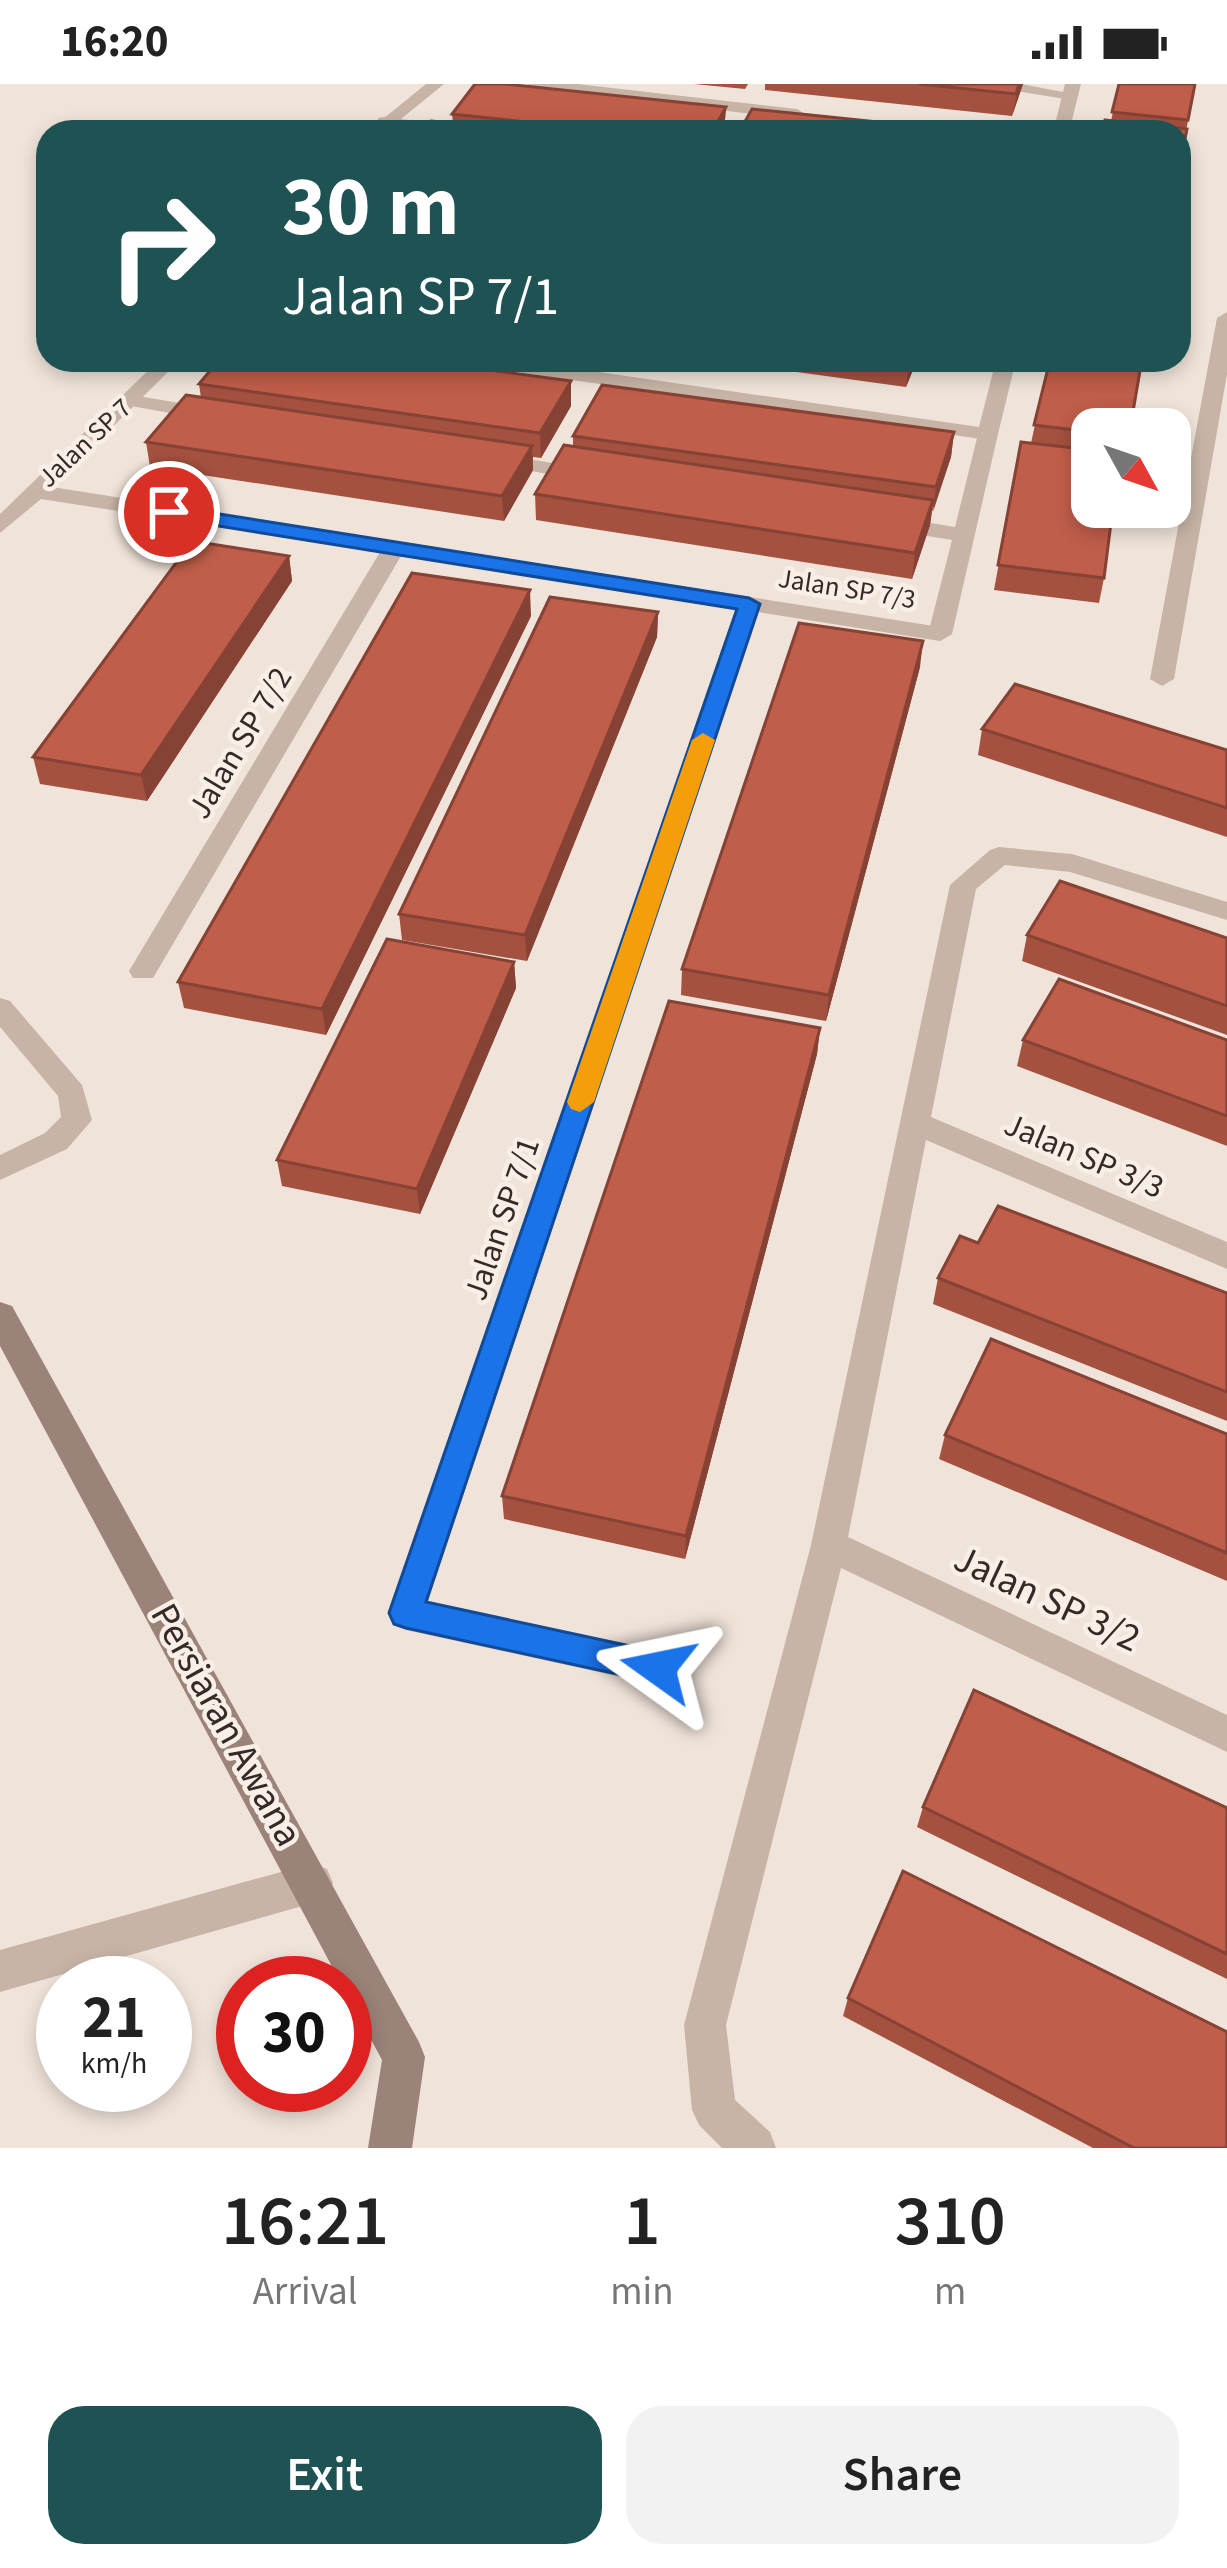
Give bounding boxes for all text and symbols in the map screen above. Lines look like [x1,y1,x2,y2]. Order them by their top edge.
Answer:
text: 16:20 [60,10,169,74]
text: 30 m [282,148,460,268]
icon: right [84,168,240,324]
text: Jalan SP 7/1 [282,259,559,336]
street label: Jalan SP 7 [29,389,141,497]
north arrow [1071,408,1191,528]
map controls [1071,408,1191,528]
pin [118,461,220,563]
icon: arrive [136,479,202,545]
street label: Jalan SP 7/3 [776,559,918,619]
street label: Jalan SP 7/2 [176,658,304,828]
street label: Jalan SP 3/3 [997,1101,1171,1211]
street label: Jalan SP 7/1 [452,1131,552,1307]
street label: Jalan SP 3/2 [944,1531,1150,1667]
street label: Persiaran Awana [136,1593,316,1857]
position arrow [595,1605,721,1731]
speed limit sign: 30 [216,1956,372,2112]
text: 21 [82,1976,146,2061]
text: km/h [81,2042,147,2085]
text: 16:21 [221,2170,389,2273]
text: 1 [623,2170,660,2273]
text: 310 [895,2170,1006,2273]
text: Arrival [253,2264,358,2320]
text: min [610,2264,674,2320]
text: m [934,2264,966,2320]
button: Exit [48,2406,602,2544]
button: Share [626,2406,1179,2544]

